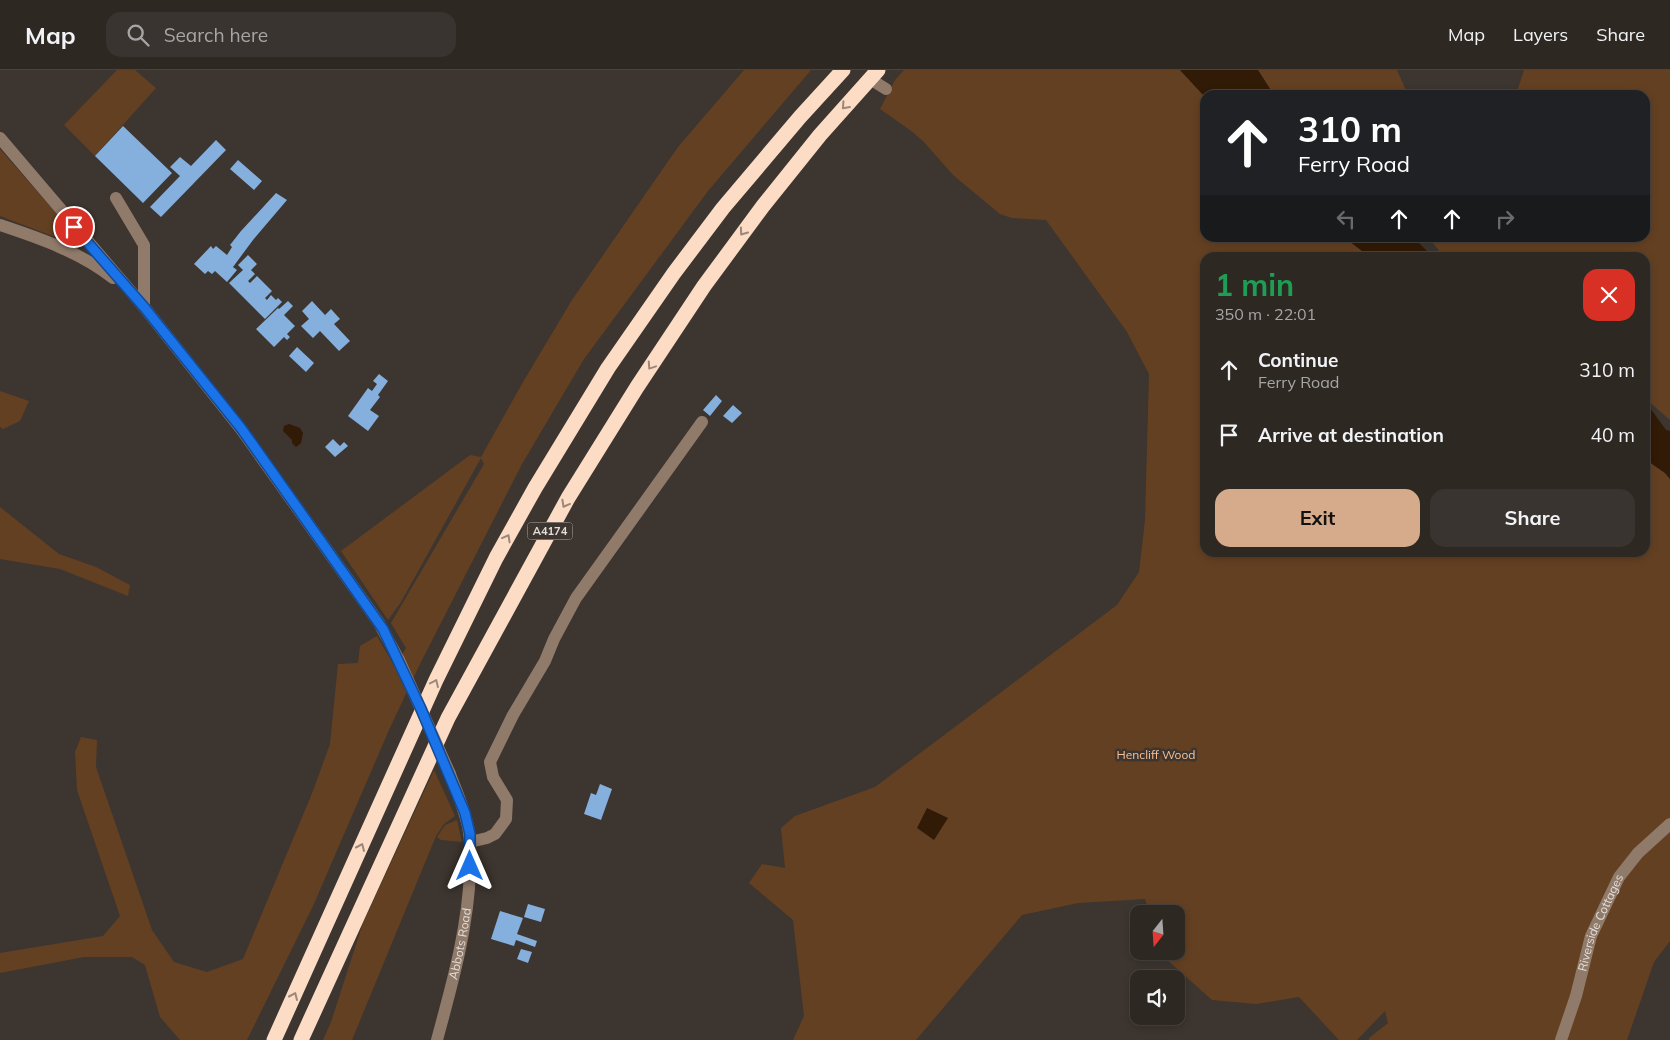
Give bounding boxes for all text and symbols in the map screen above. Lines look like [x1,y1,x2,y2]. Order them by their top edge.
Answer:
search box [106,12,456,57]
text: Map [25,20,76,50]
icon: search [124,21,152,49]
text: Search here [164,23,268,47]
text: Map [1448,23,1485,46]
text: Layers [1513,23,1568,46]
text: Share [1596,23,1645,46]
one-way arrow [842,101,851,110]
text: 310 m [1298,107,1402,151]
icon: ahead [1215,110,1280,175]
text: Ferry Road [1298,150,1410,178]
icon: left [1332,205,1360,233]
icon: ahead [1385,205,1413,233]
icon: ahead [1438,205,1466,233]
icon: right [1491,205,1519,233]
pin [53,206,95,248]
icon: arrive [60,213,88,241]
one-way arrow [740,226,749,236]
text: 1 min [1215,266,1294,304]
button: close [1583,269,1635,321]
text: 350 m · 22:01 [1215,304,1316,324]
text: Continue [1258,348,1338,372]
icon: ahead [1215,356,1243,384]
text: 310 m [1579,358,1635,382]
one-way arrow [648,360,657,370]
text: Ferry Road [1258,372,1339,392]
icon: arrive [1215,421,1243,449]
text: Arrive at destination [1258,423,1444,447]
text: 40 m [1591,423,1635,447]
button: Exit [1215,489,1420,547]
button: Share [1430,489,1635,547]
one-way arrow [561,499,571,508]
road number: A4174 [528,522,572,540]
one-way arrow [501,534,511,543]
one-way arrow [428,679,439,688]
park label: Hencliff Wood [1117,747,1196,762]
position arrow [443,839,495,891]
one-way arrow [355,843,365,852]
street label: Riverside Cottages [1574,872,1626,973]
north arrow [1130,905,1185,960]
map controls [1130,905,1185,1025]
street label: Abbots Road [445,907,474,981]
button: sound [1130,970,1185,1025]
one-way arrow [288,992,299,1001]

